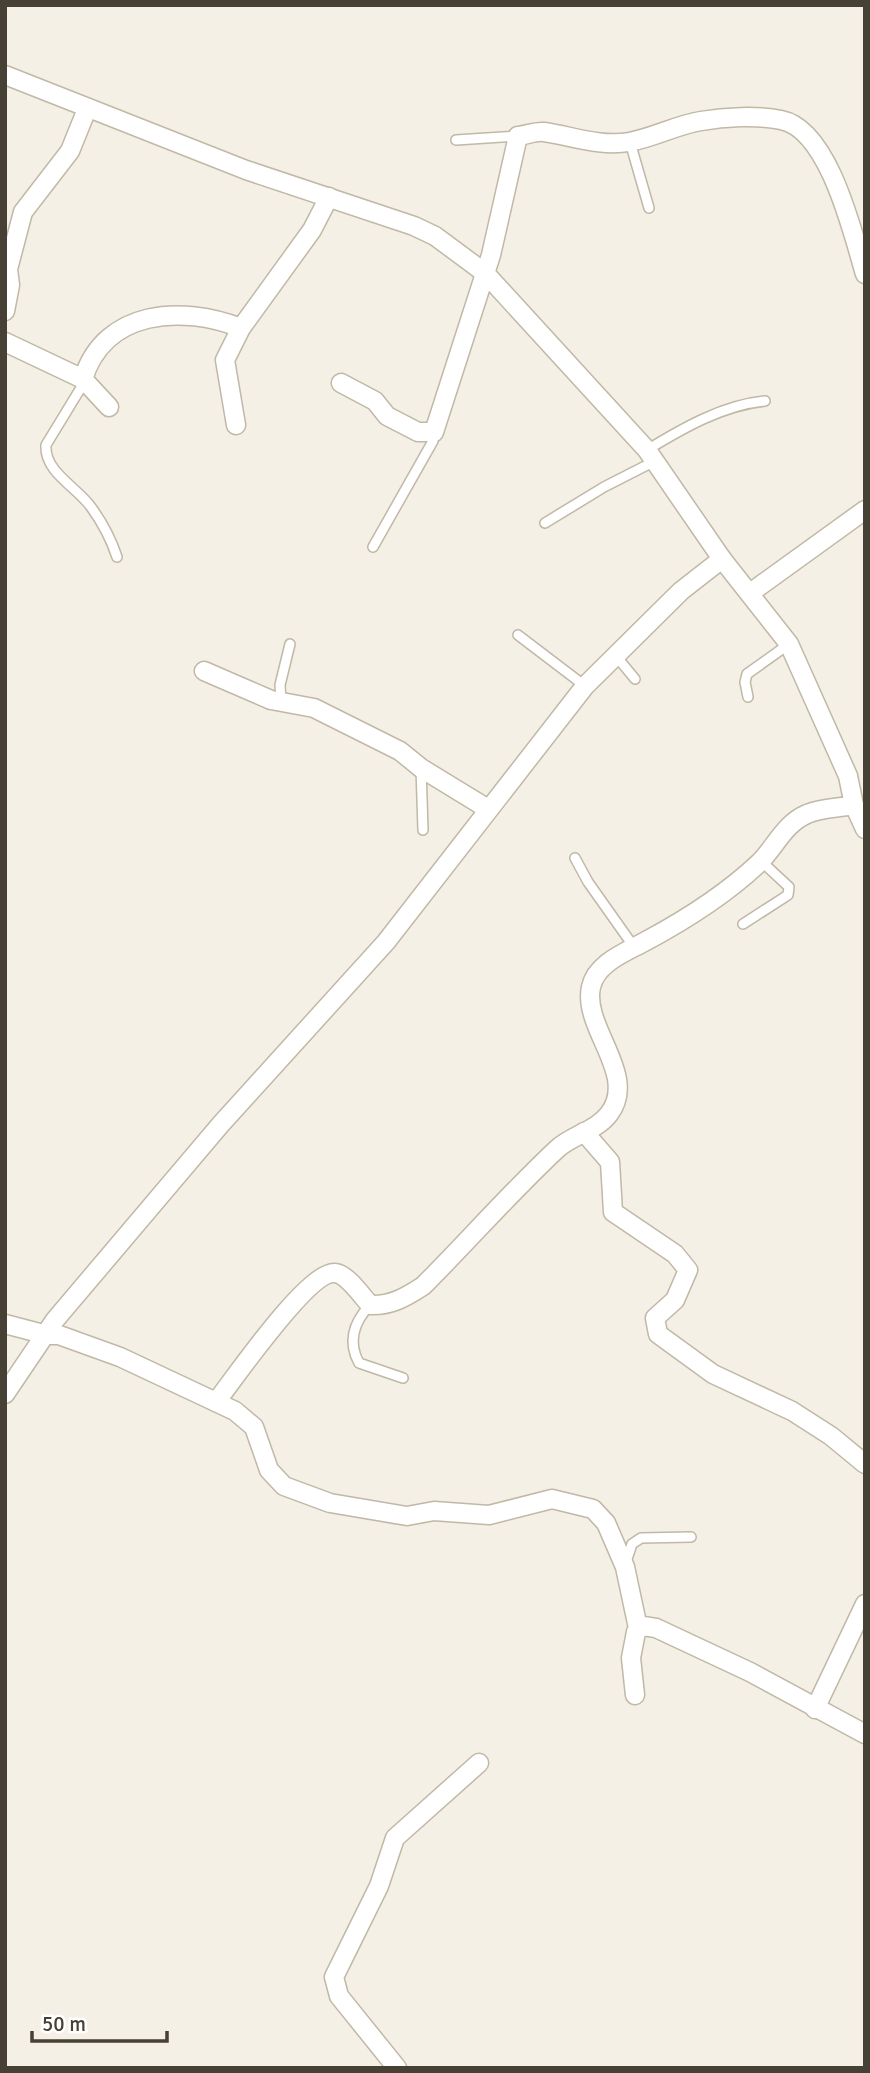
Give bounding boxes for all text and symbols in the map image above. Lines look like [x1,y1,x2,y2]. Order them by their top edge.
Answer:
scale bar [32,2000,166,2044]
text: 50 m [42,2011,86,2037]

